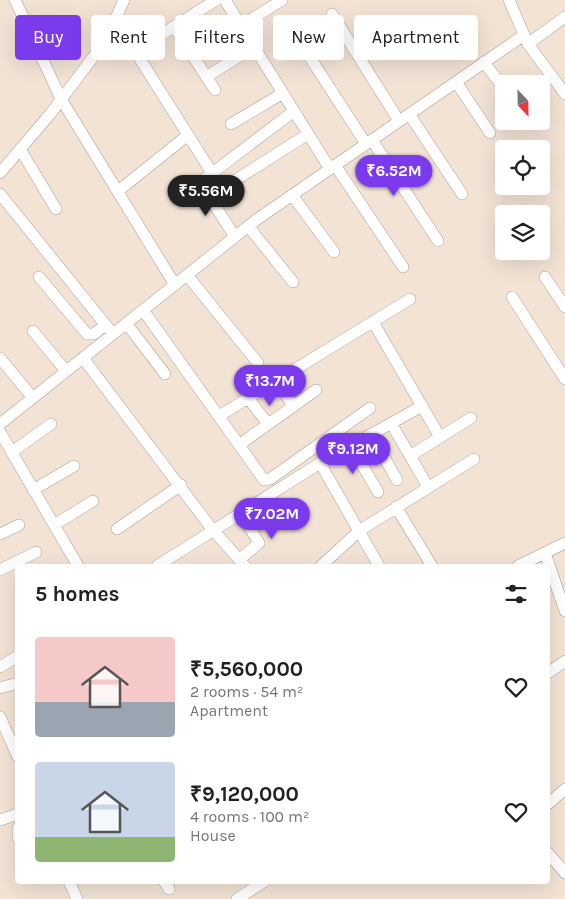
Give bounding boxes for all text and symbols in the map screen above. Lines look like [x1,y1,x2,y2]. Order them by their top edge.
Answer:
chip: Buy [15,15,81,60]
chip: Rent [91,15,165,60]
chip: Filters [175,15,263,60]
chip: New [273,15,344,60]
chip: Apartment [354,15,478,60]
north arrow [495,75,550,130]
map controls [495,75,550,260]
button: locate [495,140,550,195]
pin: ₹6.52M [353,154,435,197]
text: ₹6.52M [366,161,422,180]
pin: ₹5.56M [165,174,247,217]
text: ₹5.56M [179,181,233,200]
button: layers [495,205,550,260]
pin: ₹13.7M [229,364,311,407]
text: ₹13.7M [245,371,295,390]
pin: ₹9.12M [312,432,394,475]
text: ₹9.12M [327,439,379,458]
pin: ₹7.02M [231,498,313,540]
text: ₹7.02M [245,504,299,523]
icon: filters [502,580,530,608]
text: 5 homes [35,582,120,606]
icon: home [75,657,135,717]
text: ₹5,560,000 [190,657,303,681]
icon: heart [502,673,530,701]
text: 2 rooms · 54 m² [190,682,303,701]
text: Apartment [190,701,268,720]
icon: home [75,782,135,842]
text: ₹9,120,000 [190,782,299,806]
icon: heart [502,798,530,826]
text: 4 rooms · 100 m² [190,807,309,826]
text: House [190,826,236,845]

